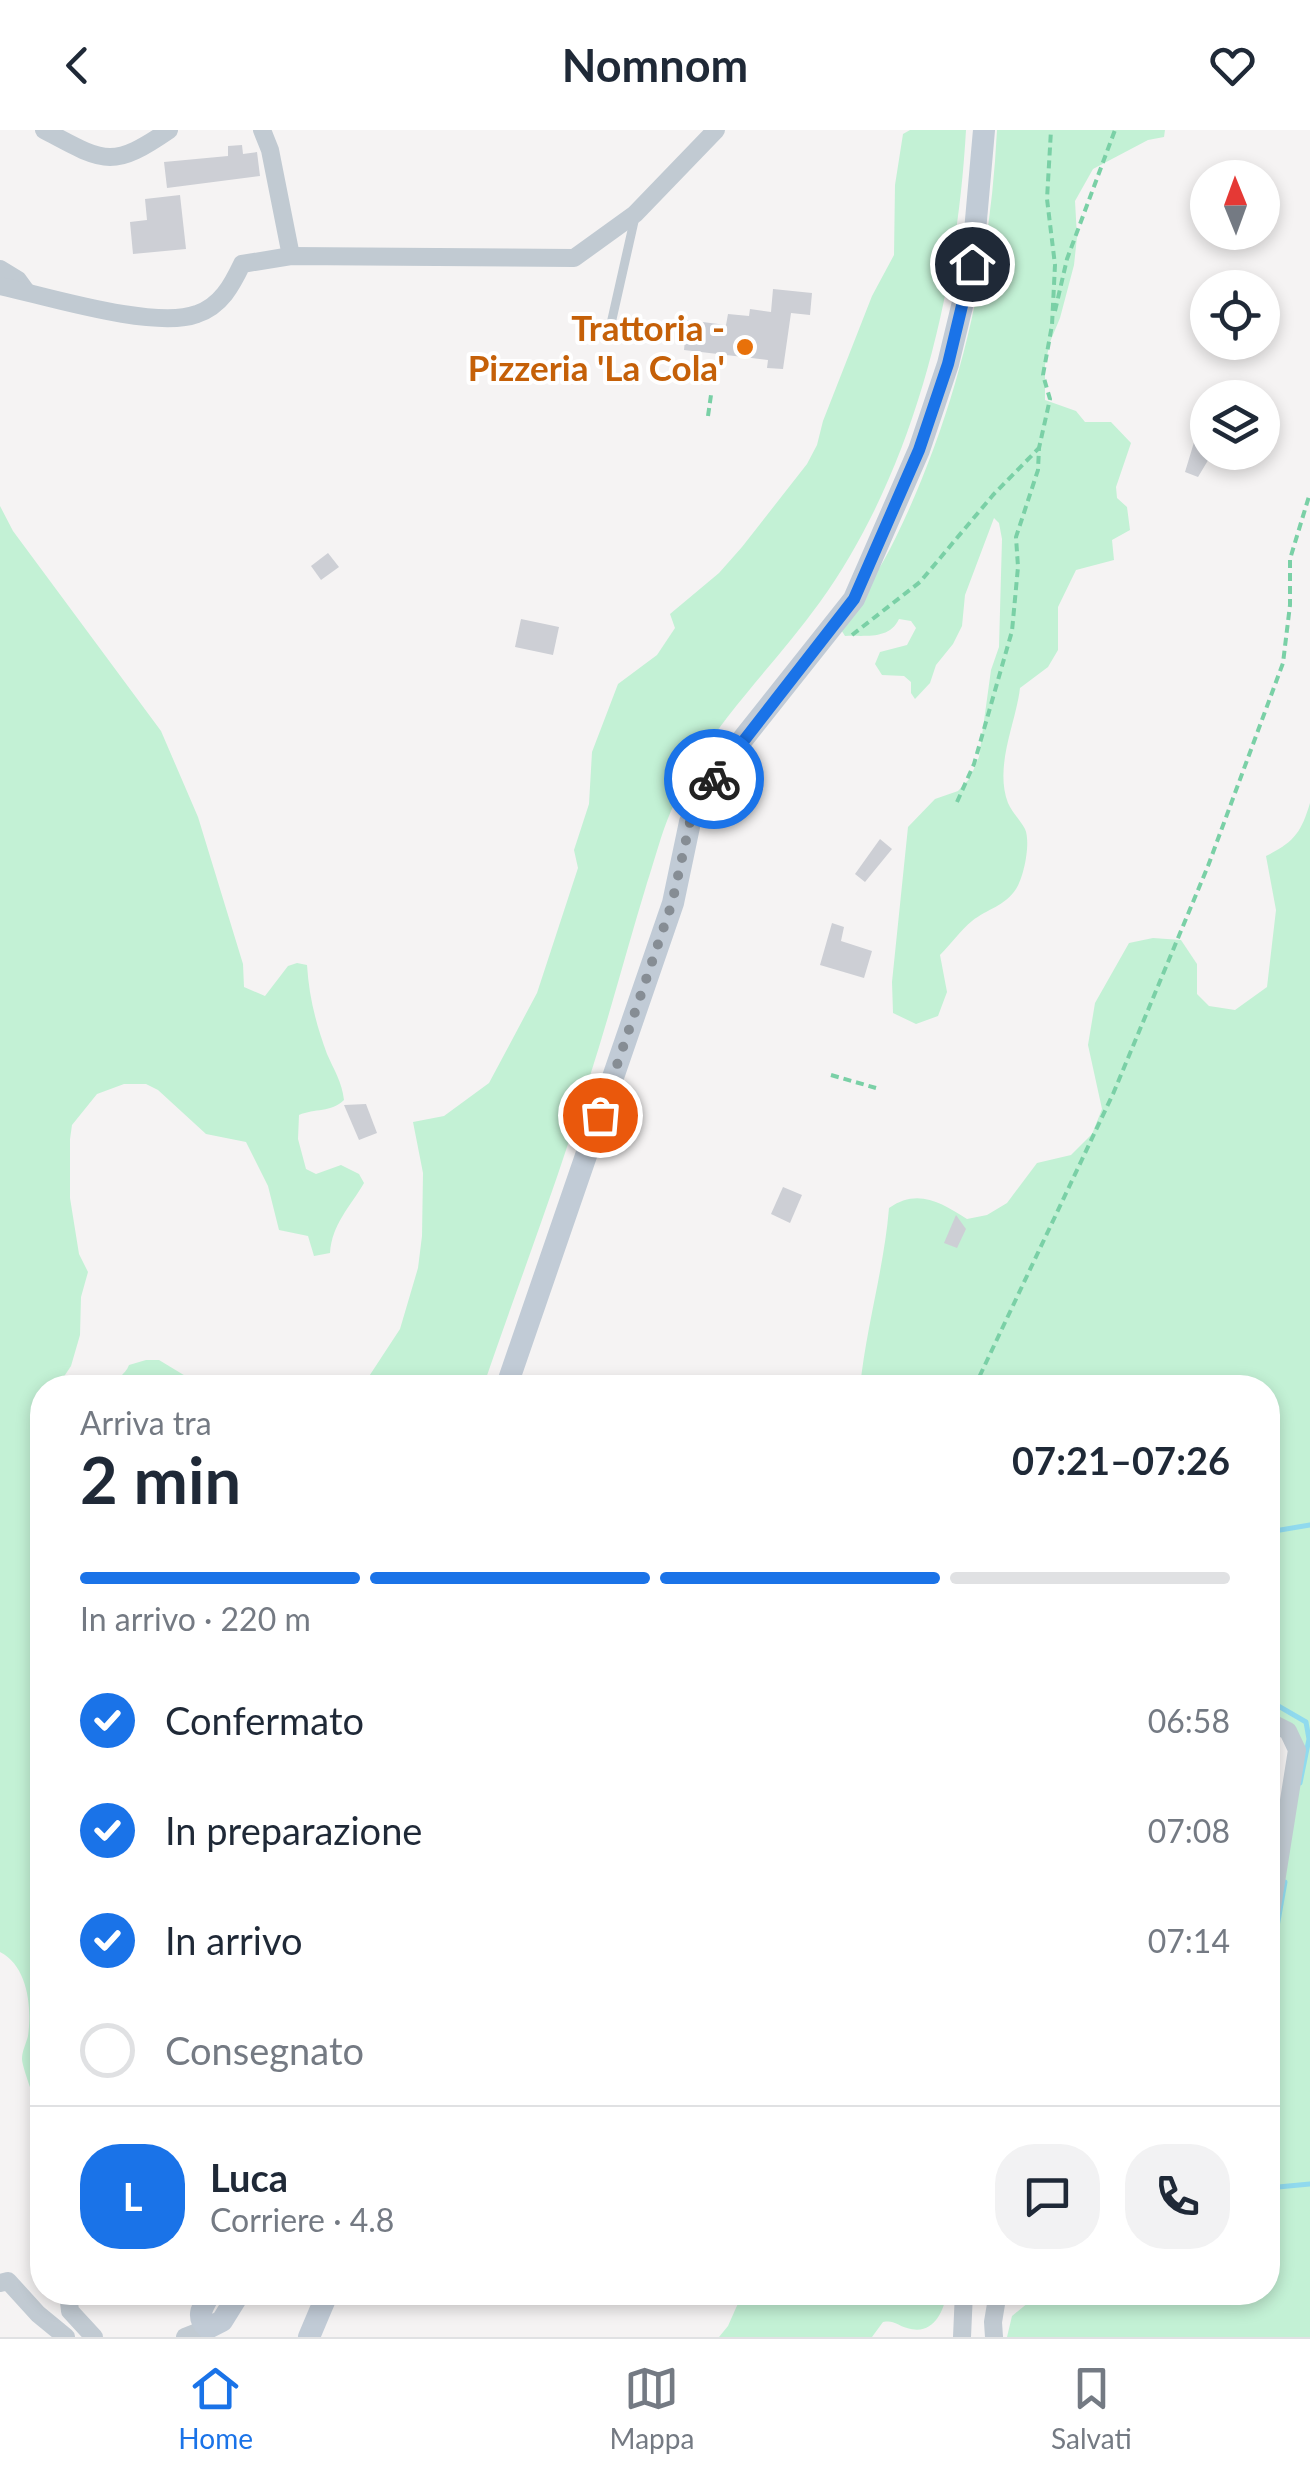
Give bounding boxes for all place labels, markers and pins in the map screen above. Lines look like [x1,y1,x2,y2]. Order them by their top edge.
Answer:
pin [930,222,1015,307]
place label: Trattoria - Pizzeria 'La Cola' [468,306,725,388]
marker: Trattoria - Pizzeria 'La Cola' [734,336,756,358]
pin [558,1073,643,1158]

